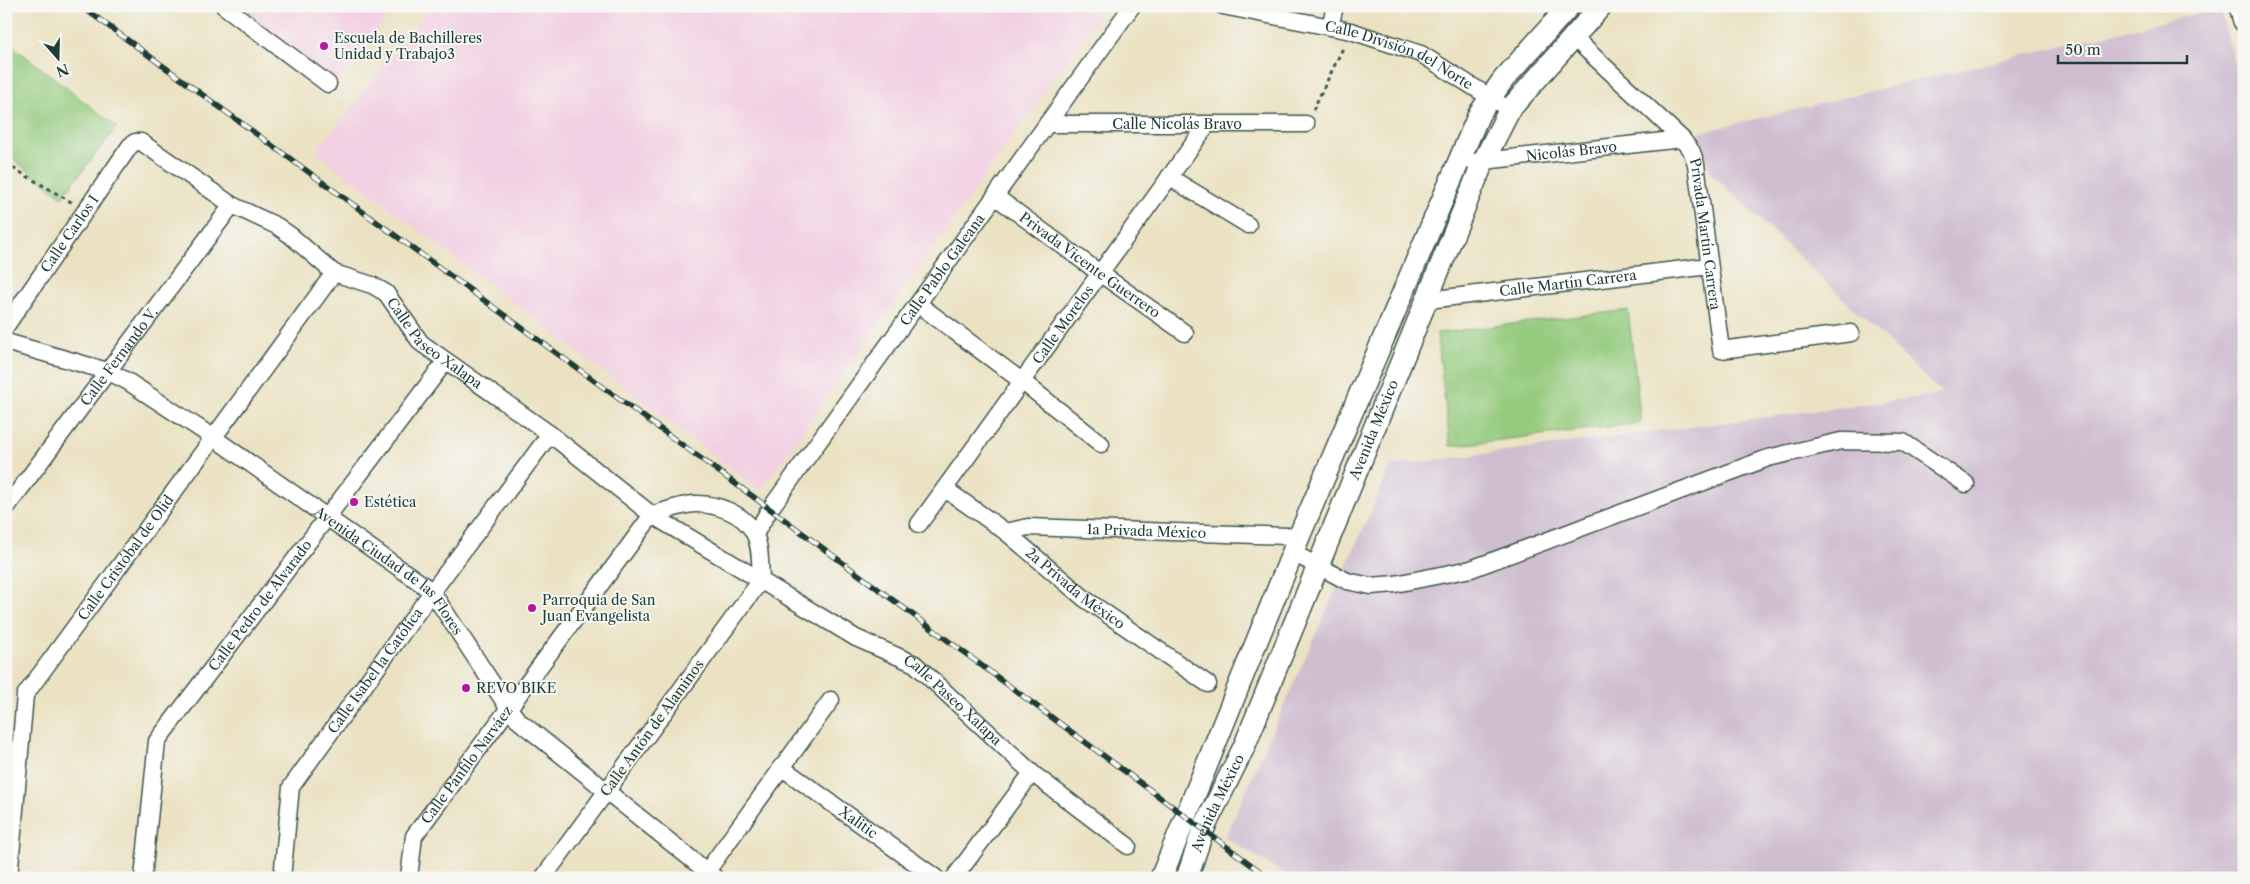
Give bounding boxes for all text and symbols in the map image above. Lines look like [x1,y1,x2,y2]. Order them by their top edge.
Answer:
street label: Calle División del Norte [1323,17,1477,93]
place label: Escuela de Bachilleres Unidad y Trabajo3 [334,29,482,63]
north arrow [32,32,82,82]
scale bar [2058,32,2186,64]
marker: Escuela de Bachilleres Unidad y Trabajo3 [318,40,330,52]
text: 50 m [2065,40,2101,59]
text: N [54,60,71,81]
street label: Calle Nicolás Bravo [1112,115,1242,133]
street label: Nicolás Bravo [1525,137,1618,165]
street label: Privada Martín Carrera [1686,155,1725,312]
street label: Calle Carlos I [37,192,103,276]
street label: Privada Vicente Guerrero [1016,208,1164,322]
street label: Calle Pablo Galeana [896,210,989,329]
street label: Calle Martín Carrera [1498,266,1638,300]
street label: Calle Morelos [1028,282,1097,367]
street label: Calle Paseo Xalapa [383,294,486,393]
street label: Calle Fernando V. [76,304,162,409]
street label: Avenida México [1345,377,1402,483]
street label: Calle Cristóbal de Olid [74,491,178,624]
place label: Estética [364,493,417,511]
marker: Estética [348,496,360,508]
street label: Avenida Ciudad de las Flores [310,502,467,638]
street label: 1a Privada México [1086,520,1206,542]
street label: Calle Pedro de Alvarado [204,536,316,675]
street label: 2a Privada México [1022,544,1129,633]
place label: Parroquia de San Juan Evangelista [540,591,656,625]
marker: Parroquia de San Juan Evangelista [526,602,538,614]
street label: Calle Isabel la Católica [324,604,427,737]
street label: Calle Paseo Xalapa [901,651,1006,750]
street label: Calle Antón de Alaminos [596,656,708,800]
place label: REVO BIKE [476,679,556,697]
marker: REVO BIKE [460,682,472,694]
street label: Calle Pánfilo Narváez [417,702,517,827]
street label: Avenida México [1187,751,1248,856]
street label: Xalitic [835,802,881,842]

